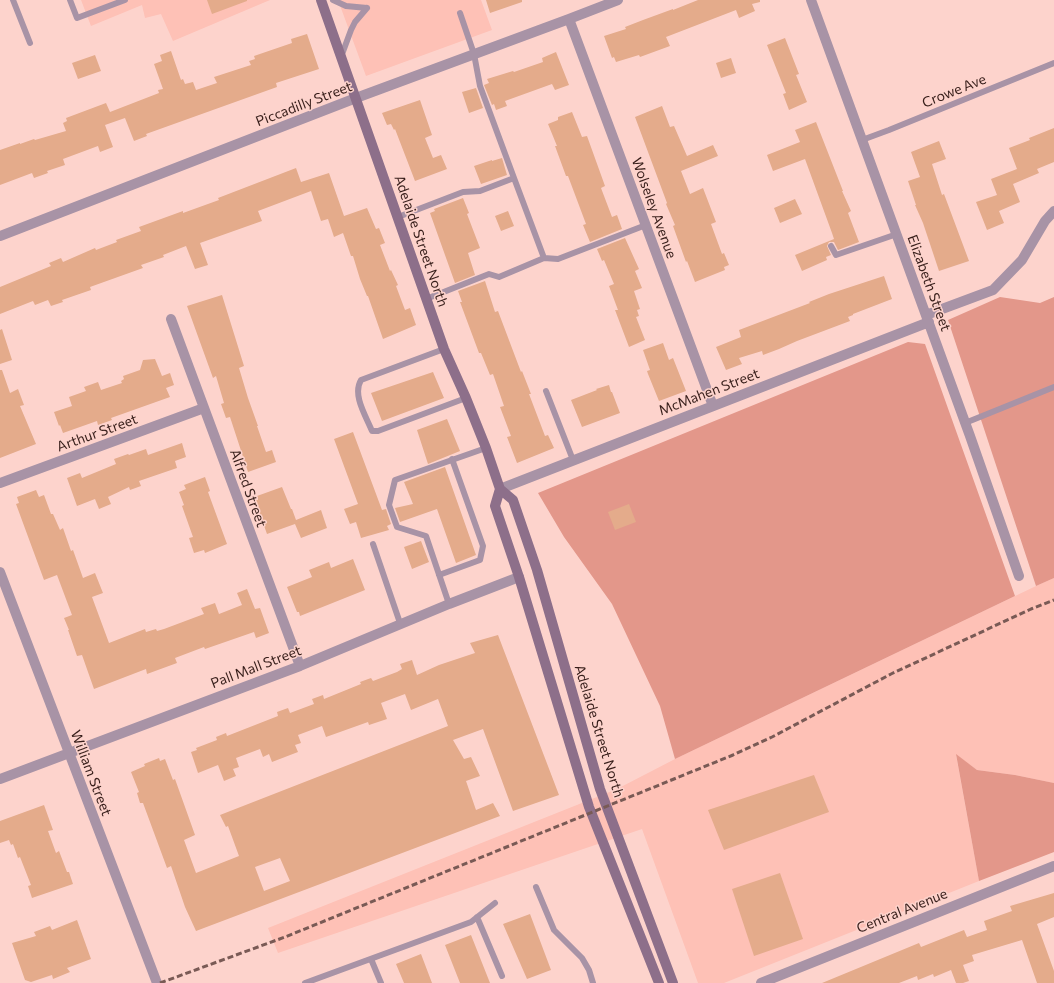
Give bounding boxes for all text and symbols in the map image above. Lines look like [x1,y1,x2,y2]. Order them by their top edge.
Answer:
street label: Crowe Ave [920,71,988,111]
street label: Piccadilly Street [253,78,355,130]
street label: Wolseley Avenue [628,155,680,261]
street label: Adelaide Street North [391,173,451,309]
street label: Elizabeth Street [904,233,954,333]
street label: McMahen Street [656,365,762,419]
street label: Arthur Street [54,411,140,455]
street label: Alfred Street [226,447,270,529]
street label: Pall Mall Street [208,642,304,692]
street label: Adelaide Street North [571,663,627,799]
street label: William Street [67,728,115,818]
street label: Central Avenue [854,885,950,937]

